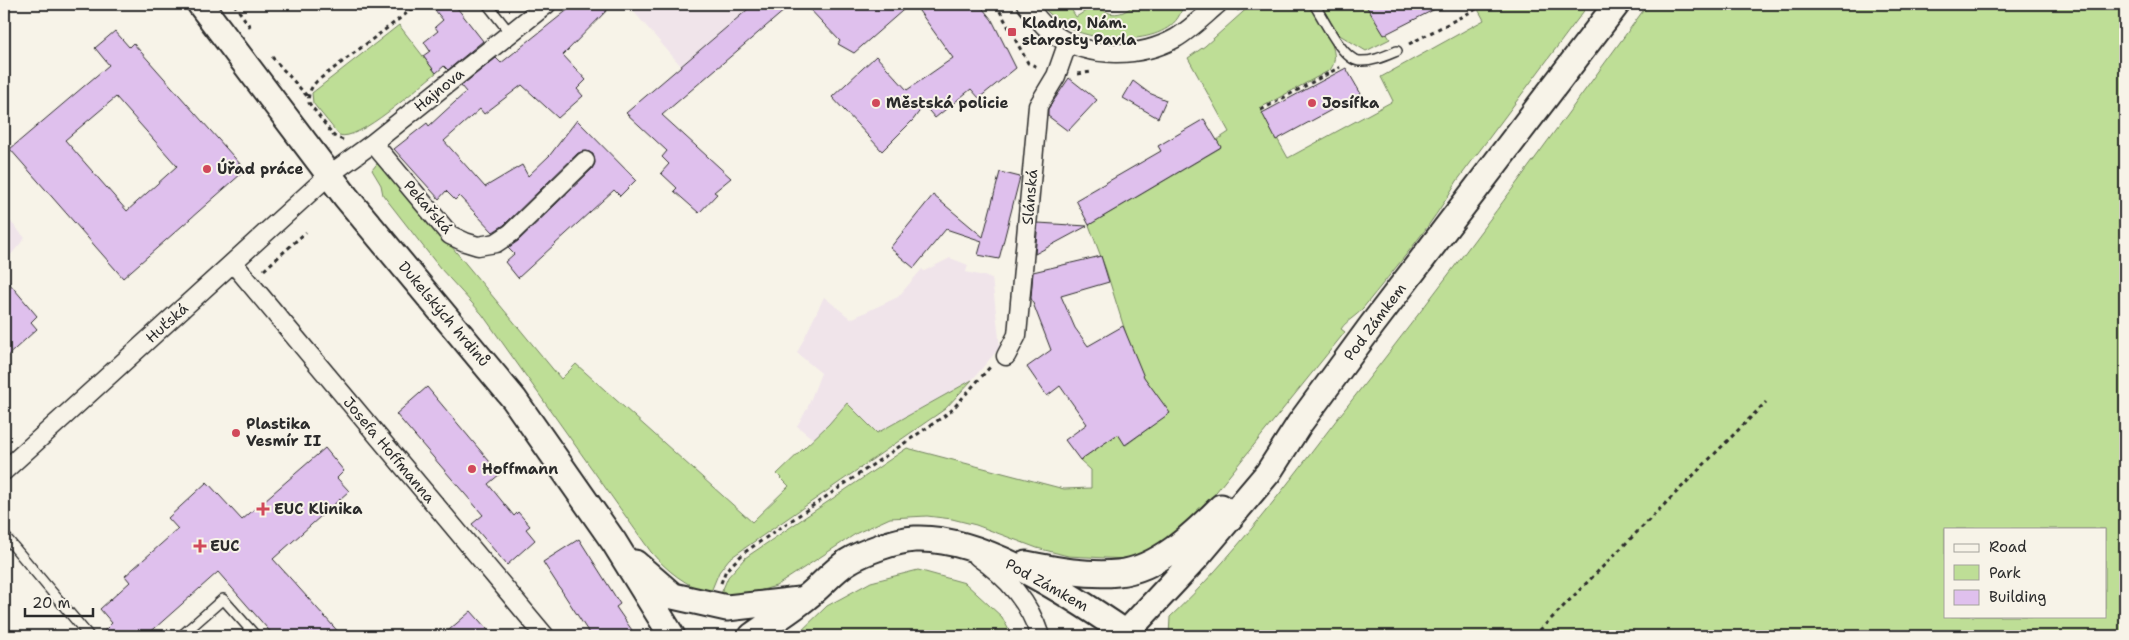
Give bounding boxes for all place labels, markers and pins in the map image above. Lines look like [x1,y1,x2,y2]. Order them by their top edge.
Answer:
place label: Kladno, Nám. starosty Pavla [1022,13,1137,50]
marker: Kladno, Nám. starosty Pavla [1006,26,1018,38]
place label: Městská policie [886,93,1008,113]
place label: Josífka [1322,93,1380,113]
marker: Městská policie [870,97,882,109]
marker: Josífka [1306,97,1318,109]
place label: Úřad práce [217,158,304,179]
marker: Úřad práce [201,163,213,175]
place label: Plastika Vesmír II [246,414,321,451]
marker: Plastika Vesmír II [230,427,242,439]
place label: Hoffmann [482,459,558,479]
marker: Hoffmann [466,463,478,475]
place label: EUC Klinika [274,499,363,519]
marker: EUC Klinika [256,502,270,516]
place label: EUC [210,536,239,556]
marker: EUC [194,540,206,552]

